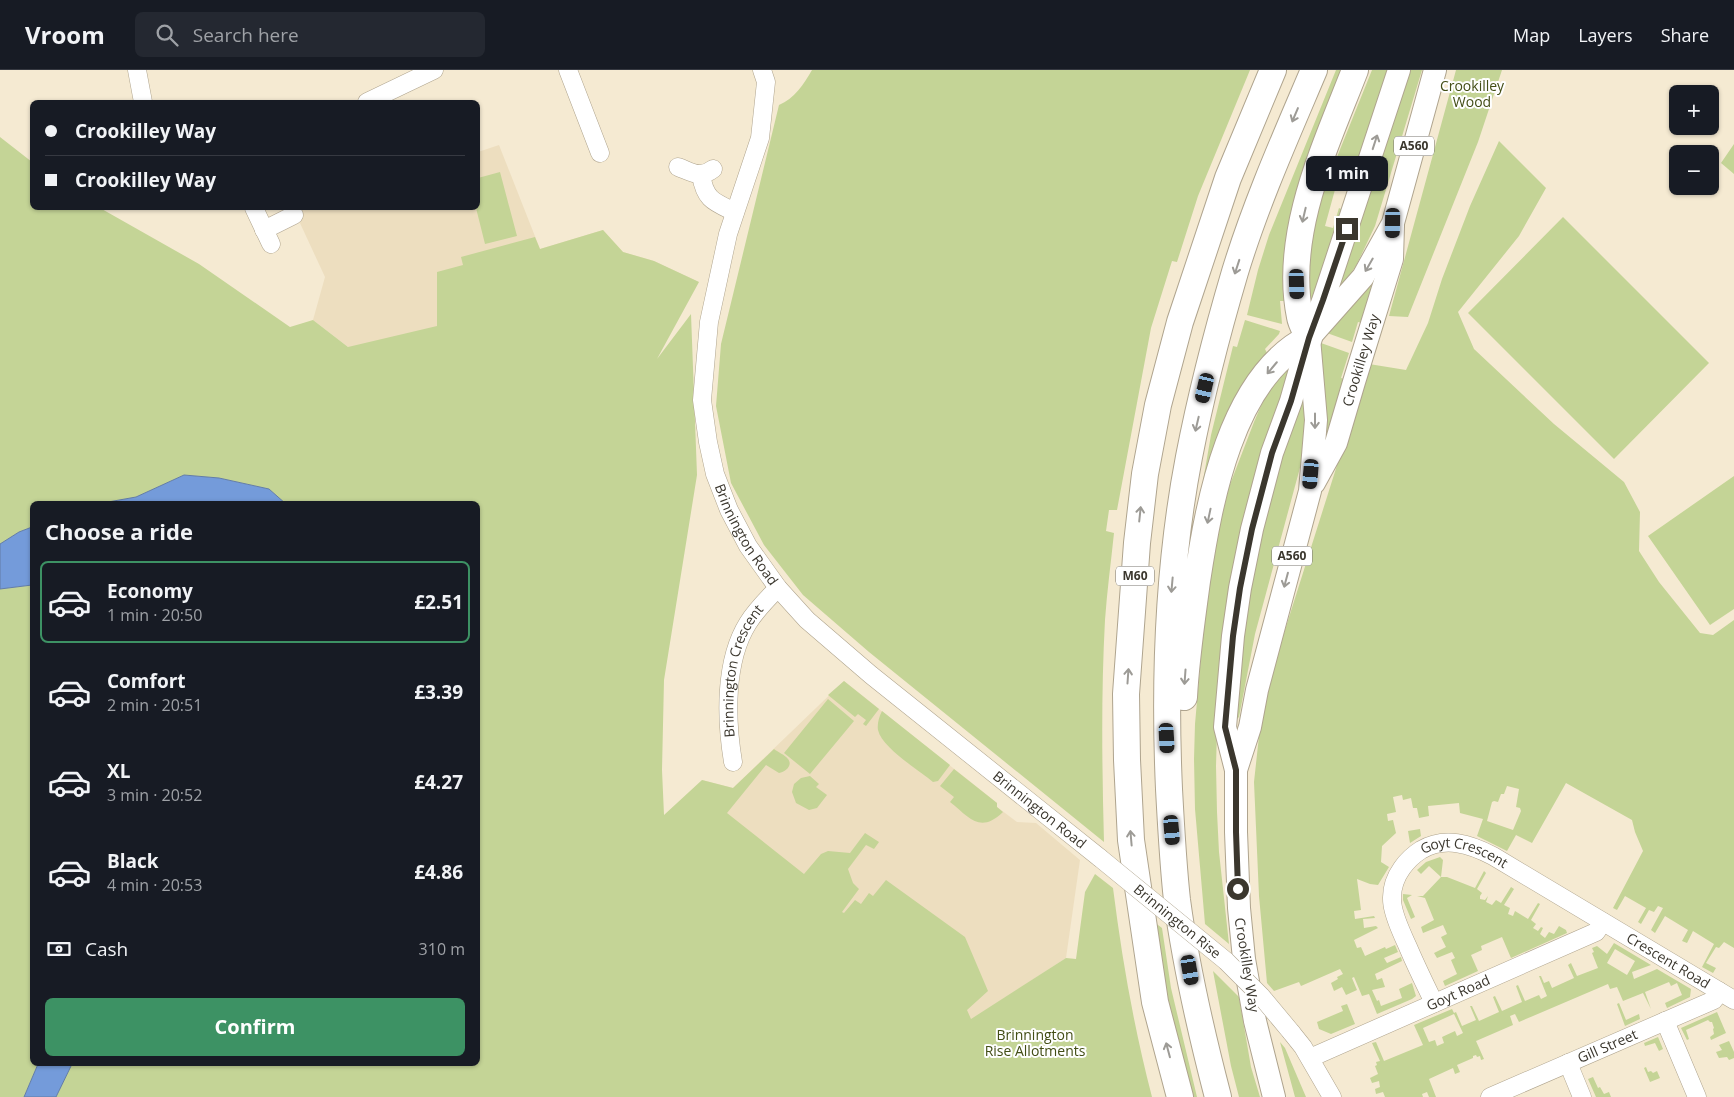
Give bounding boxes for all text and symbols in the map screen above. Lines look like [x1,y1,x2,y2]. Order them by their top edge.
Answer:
search box [135,12,485,57]
text: Vroom [25,18,105,51]
icon: search [153,21,181,49]
text: Search here [193,22,299,48]
text: Map [1513,23,1550,47]
text: Layers [1578,23,1633,47]
text: Share [1661,23,1709,47]
park label: Crookilley Wood [1440,76,1505,111]
map controls [1669,85,1719,195]
button: + [1669,85,1719,135]
one-way arrow [1290,107,1300,122]
text: Crookilley Way [75,118,216,144]
one-way arrow [1371,135,1381,151]
road number: A560 [1394,136,1434,155]
button: − [1669,145,1719,195]
callout: 1 min [1306,156,1388,192]
text: 1 min [1325,162,1369,184]
text: Crookilley Way [75,167,216,193]
one-way arrow [1299,207,1308,223]
car [1385,208,1400,238]
route end [1336,218,1358,240]
one-way arrow [1232,258,1242,274]
one-way arrow [1364,258,1374,272]
car [1288,269,1305,299]
street label: Crookilley Way [1337,311,1384,409]
one-way arrow [1266,361,1277,374]
car [1194,372,1215,404]
one-way arrow [1310,412,1320,429]
one-way arrow [1192,416,1201,432]
car [1302,458,1319,490]
street label: Brinnington Road [711,481,783,589]
one-way arrow [1135,506,1145,522]
one-way arrow [1204,507,1213,523]
text: Choose a ride [45,516,193,546]
road number: A560 [1272,546,1312,566]
road number: M60 [1116,566,1154,586]
one-way arrow [1281,572,1290,588]
one-way arrow [1168,576,1177,592]
text: Economy [107,578,193,604]
icon: car [47,580,92,625]
text: £2.51 [414,589,463,615]
street label: Brinnington Crescent [718,600,767,738]
text: 1 min · 20:50 [107,604,202,626]
text: Comfort [107,668,186,694]
one-way arrow [1123,668,1132,684]
one-way arrow [1181,668,1190,684]
icon: car [47,670,92,715]
text: £3.39 [414,679,463,705]
text: 2 min · 20:51 [107,694,202,716]
car [1158,723,1175,753]
text: XL [107,758,130,784]
icon: car [47,760,92,805]
street label: Brinnington Road [989,766,1090,852]
text: £4.27 [414,769,463,795]
text: 3 min · 20:52 [107,784,202,806]
car [1163,814,1180,846]
one-way arrow [1127,831,1136,847]
street label: Goyt Crescent [1417,832,1512,872]
text: Black [107,848,159,874]
icon: car [47,850,92,895]
text: £4.86 [414,859,463,885]
text: 4 min · 20:53 [107,874,202,896]
route start [1227,878,1249,900]
street label: Brinnington Rise [1130,879,1226,962]
street label: Crookilley Way [1231,916,1265,1015]
street label: Crescent Road [1623,928,1714,993]
icon: cash [45,935,73,963]
text: Cash [85,936,128,962]
text: 310 m [419,938,465,960]
car [1180,954,1199,986]
street label: Goyt Road [1423,970,1493,1015]
button: Confirm [45,998,465,1056]
street label: Gill Street [1574,1024,1640,1067]
park label: Brinnington Rise Allotments [985,1025,1086,1060]
one-way arrow [1162,1042,1172,1058]

